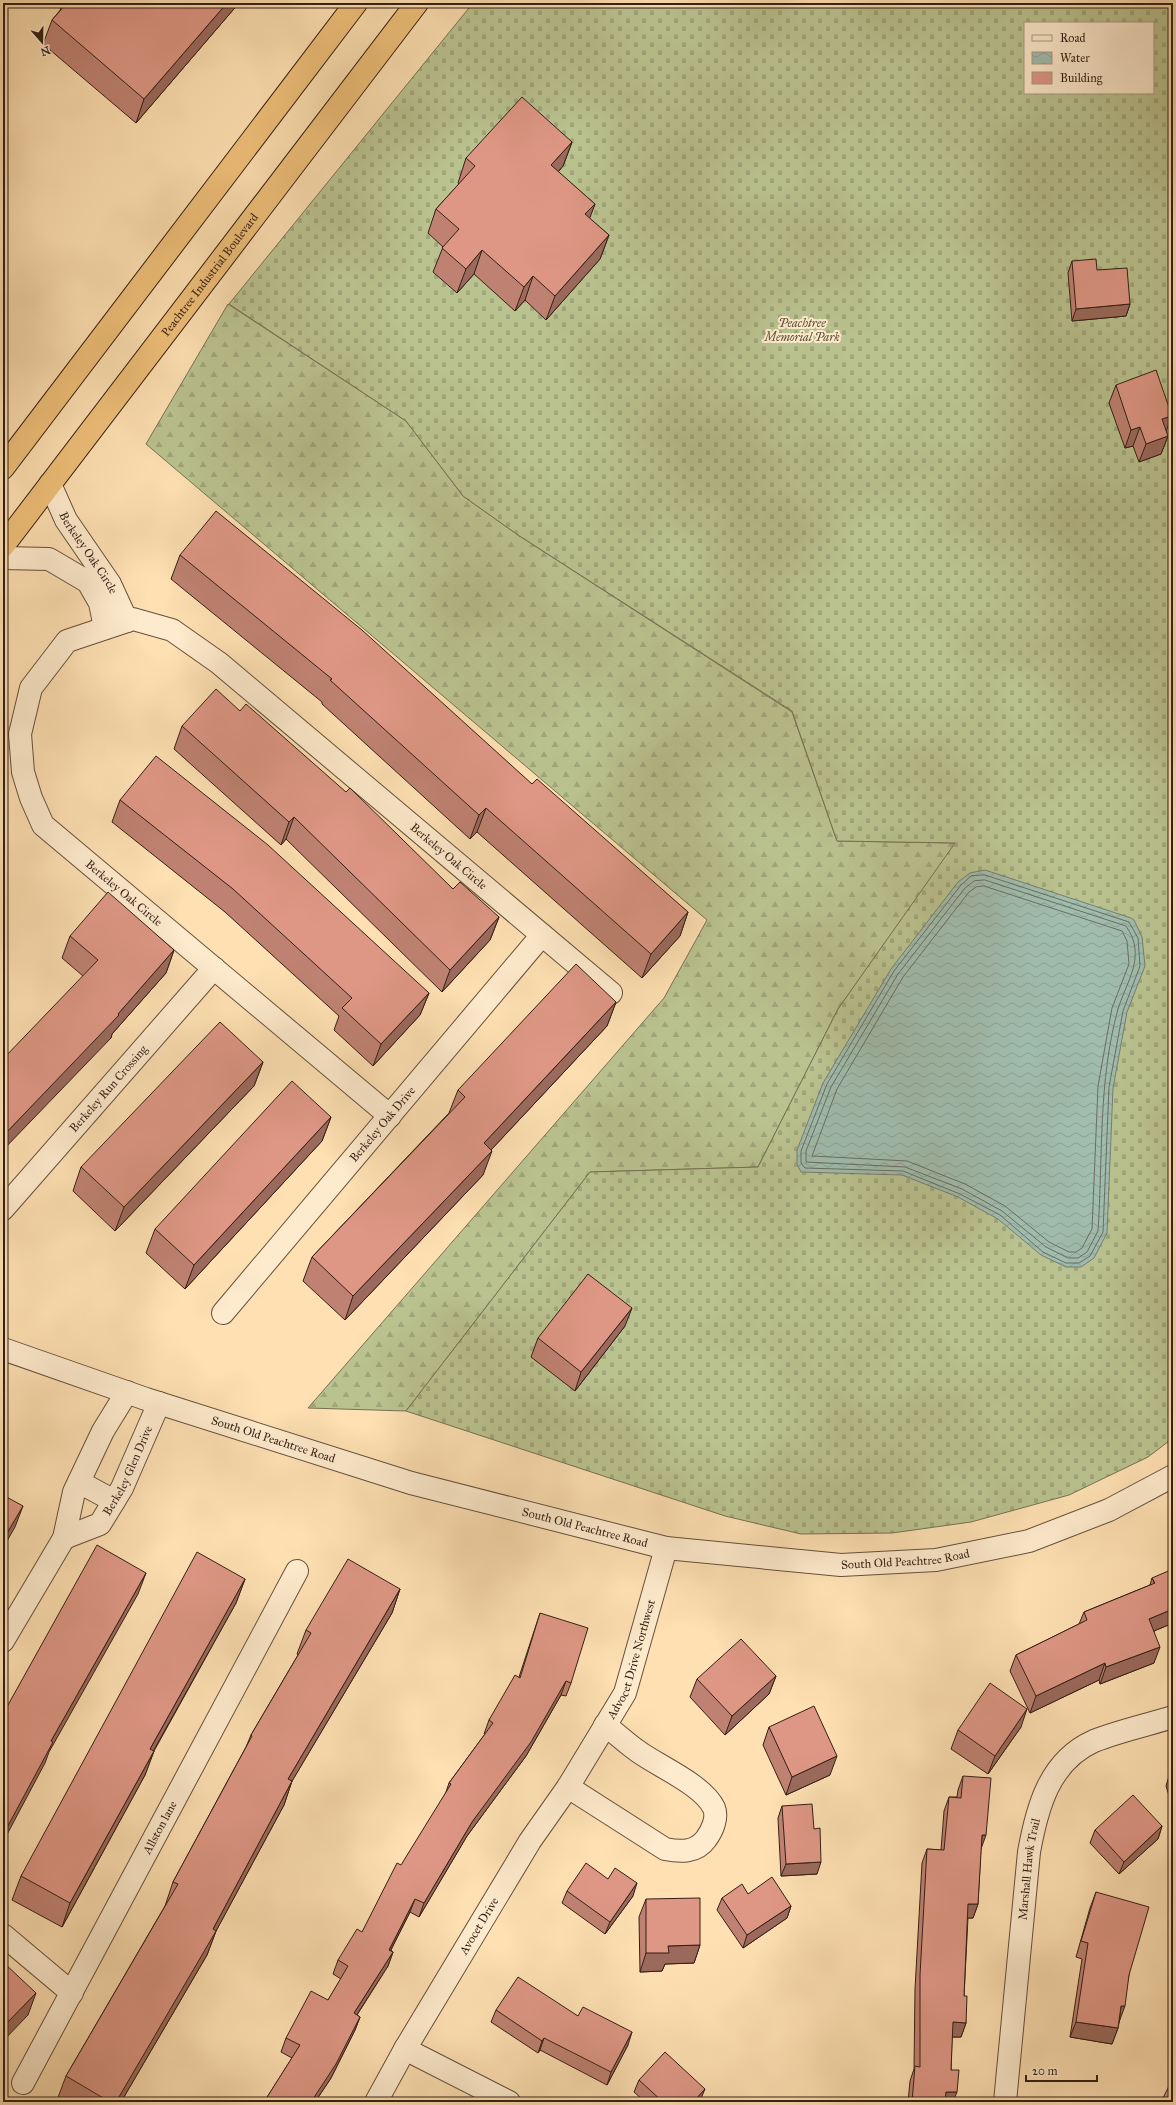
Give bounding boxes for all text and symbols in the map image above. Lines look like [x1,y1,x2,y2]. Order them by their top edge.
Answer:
north arrow [22,22,62,62]
legend [1024,22,1154,94]
text: Road [1060,31,1086,45]
text: N [38,43,52,59]
text: Water [1060,51,1090,65]
text: Building [1060,71,1103,86]
street label: Peachtree Industrial Boulevard [158,211,261,339]
park label: Peachtree Memorial Park [763,316,840,344]
street label: Berkeley Oak Circle [56,510,120,596]
street label: Berkeley Oak Circle [408,820,490,893]
street label: Berkeley Oak Circle [83,857,165,929]
street label: Berkeley Run Crossing [67,1042,151,1135]
street label: Berkeley Oak Drive [347,1084,418,1165]
street label: South Old Peachtree Road [210,1413,337,1466]
street label: Berkeley Glen Drive [100,1424,155,1518]
street label: South Old Peachtree Road [521,1505,649,1550]
street label: South Old Peachtree Road [841,1546,971,1572]
street label: Advocet Drive Northwest [603,1597,658,1722]
street label: Allston lane [139,1798,180,1857]
street label: Marshall Hawk Trail [1015,1816,1043,1921]
street label: Avocet Drive [456,1895,501,1958]
scale bar [1026,2057,1097,2083]
text: 20 m [1032,2064,1058,2078]

